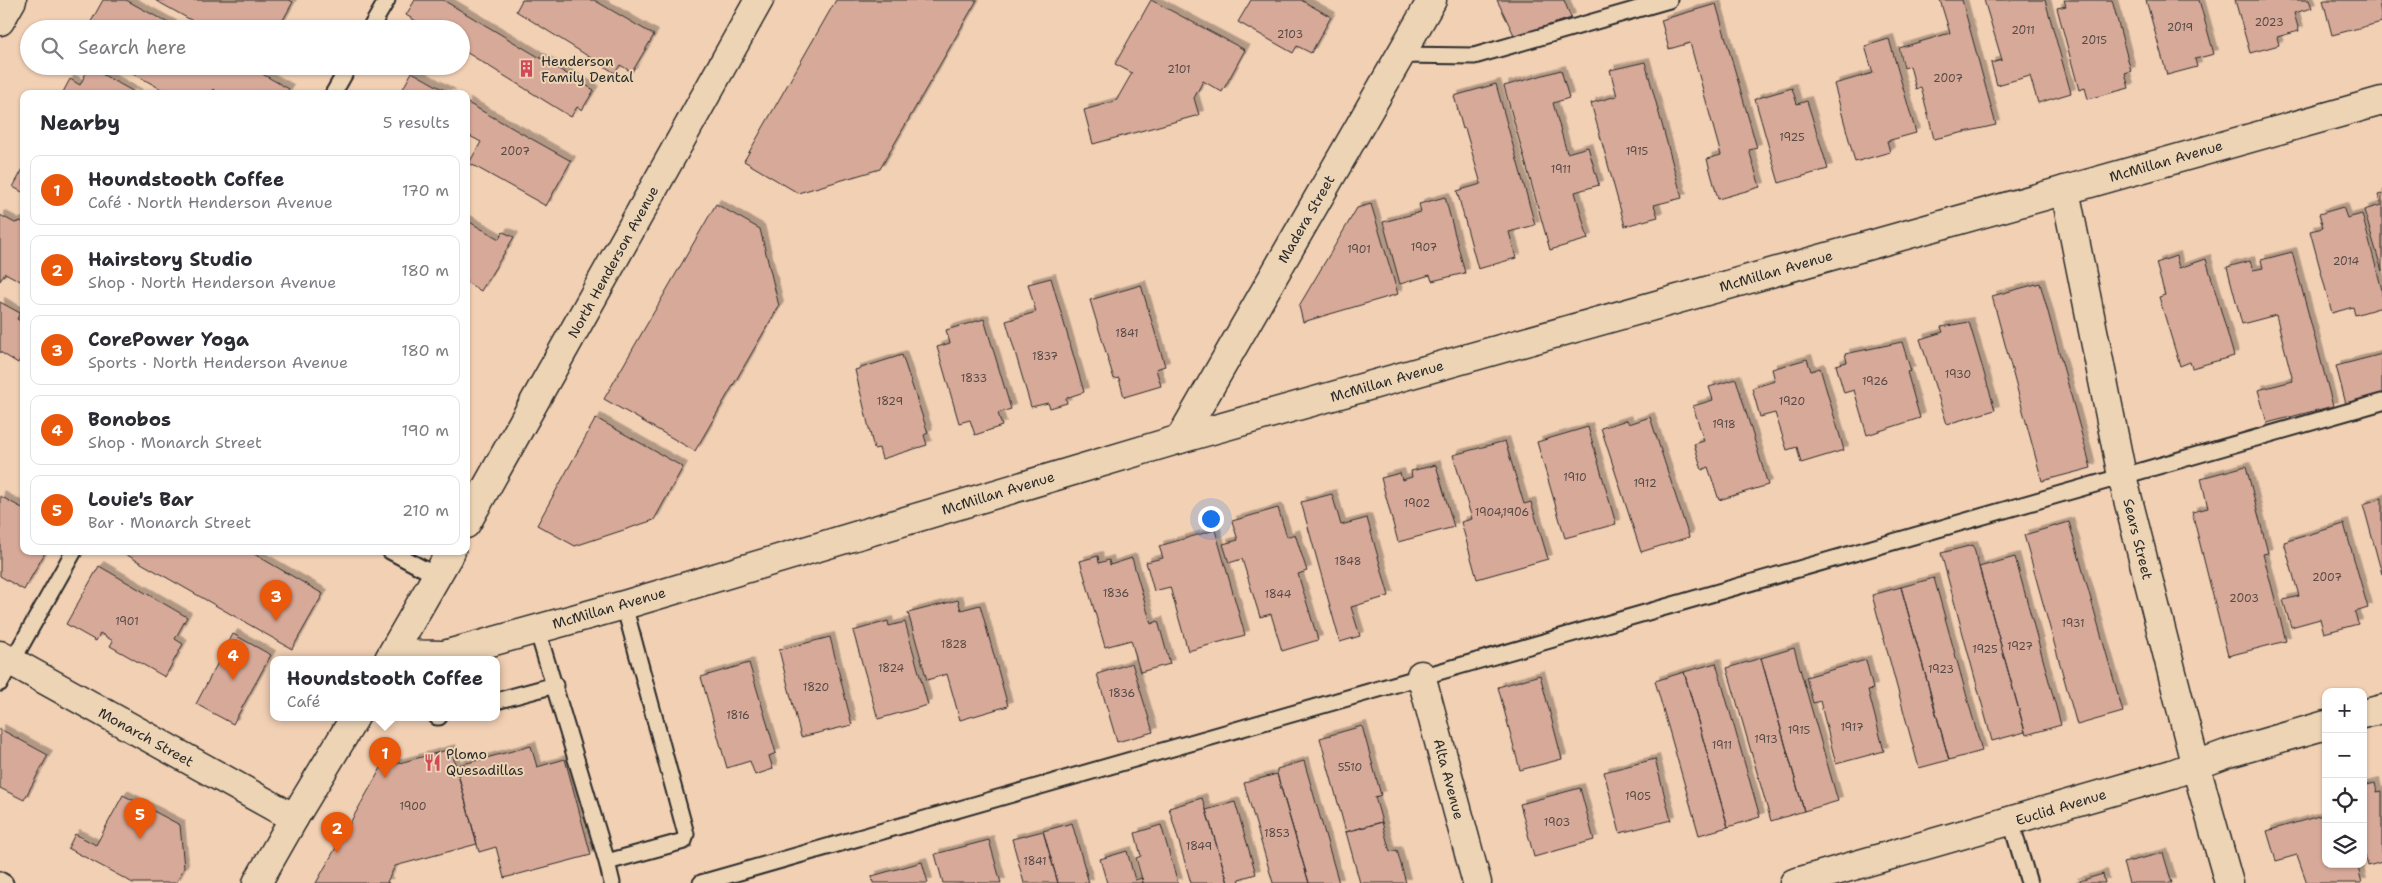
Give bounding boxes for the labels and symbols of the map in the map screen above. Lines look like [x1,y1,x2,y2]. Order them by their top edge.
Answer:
house number: 2023 [2254,15,2284,30]
house number: 2019 [2167,20,2193,35]
house number: 2011 [2011,23,2035,38]
house number: 2103 [1277,27,1303,42]
house number: 2015 [2081,33,2107,48]
place label: Henderson Family Dental [541,52,634,86]
building icon: Henderson Family Dental [517,59,537,79]
house number: 2101 [1167,62,1191,77]
house number: 2007 [1933,71,1963,86]
house number: 1925 [1779,130,1805,145]
street label: McMillan Avenue [2107,136,2225,186]
house number: 2007 [500,144,530,159]
house number: 1915 [1626,144,1649,159]
house number: 1911 [1551,162,1571,177]
street label: Madera Street [1274,172,1338,266]
street label: North Henderson Avenue [564,183,662,341]
house number: 1907 [1411,240,1438,255]
house number: 1901 [1347,242,1371,257]
street label: McMillan Avenue [1717,246,1835,296]
house number: 2014 [2333,254,2360,269]
house number: 1841 [1115,326,1139,341]
house number: 1837 [1032,349,1058,364]
street label: McMillan Avenue [1328,356,1446,406]
house number: 1930 [1945,367,1971,382]
house number: 1833 [961,371,987,386]
house number: 1926 [1862,374,1888,389]
house number: 1829 [877,394,903,409]
house number: 1920 [1779,394,1805,409]
house number: 1918 [1712,417,1736,432]
street label: McMillan Avenue [939,467,1057,519]
house number: 1910 [1563,470,1587,485]
house number: 1912 [1633,476,1657,491]
house number: 1902 [1404,496,1430,511]
street label: Sears Street [2119,497,2157,581]
house number: 1904,1906 [1475,505,1529,520]
your location [1198,506,1224,532]
house number: 1848 [1335,554,1361,569]
house number: 2007 [2312,570,2342,585]
pin: 3 [260,580,292,621]
street label: McMillan Avenue [550,583,668,633]
house number: 1836 [1103,586,1129,601]
house number: 1844 [1265,587,1292,602]
house number: 2003 [2229,591,2259,606]
house number: 1901 [115,614,139,629]
house number: 1931 [2061,616,2085,631]
house number: 1828 [941,637,967,652]
pin: 4 [217,639,249,680]
house number: 1927 [2007,639,2033,654]
house number: 1925 [1972,642,1998,657]
house number: 1824 [878,661,904,676]
house number: 1923 [1928,662,1954,677]
house number: 1820 [803,680,829,695]
house number: 1836 [1109,686,1135,701]
street label: Monarch Street [95,703,197,771]
house number: 1816 [726,708,750,723]
house number: 1917 [1840,720,1864,735]
house number: 1915 [1788,723,1811,738]
house number: 1913 [1754,732,1778,747]
pin: 1 [369,737,401,778]
street label: Alta Avenue [1430,737,1468,821]
house number: 1911 [1712,738,1732,753]
place label: Plomo Quesadillas [446,745,524,779]
restaurant icon: Plomo Quesadillas [422,752,442,772]
house number: 5510 [1338,760,1362,775]
street label: Euclid Avenue [2013,785,2109,829]
house number: 1905 [1625,789,1651,804]
pin: 5 [124,798,156,839]
house number: 1900 [399,799,427,814]
pin: 2 [321,812,353,853]
house number: 1903 [1544,815,1570,830]
house number: 1853 [1264,826,1290,841]
house number: 1849 [1186,839,1212,854]
house number: 1841 [1023,854,1047,869]

